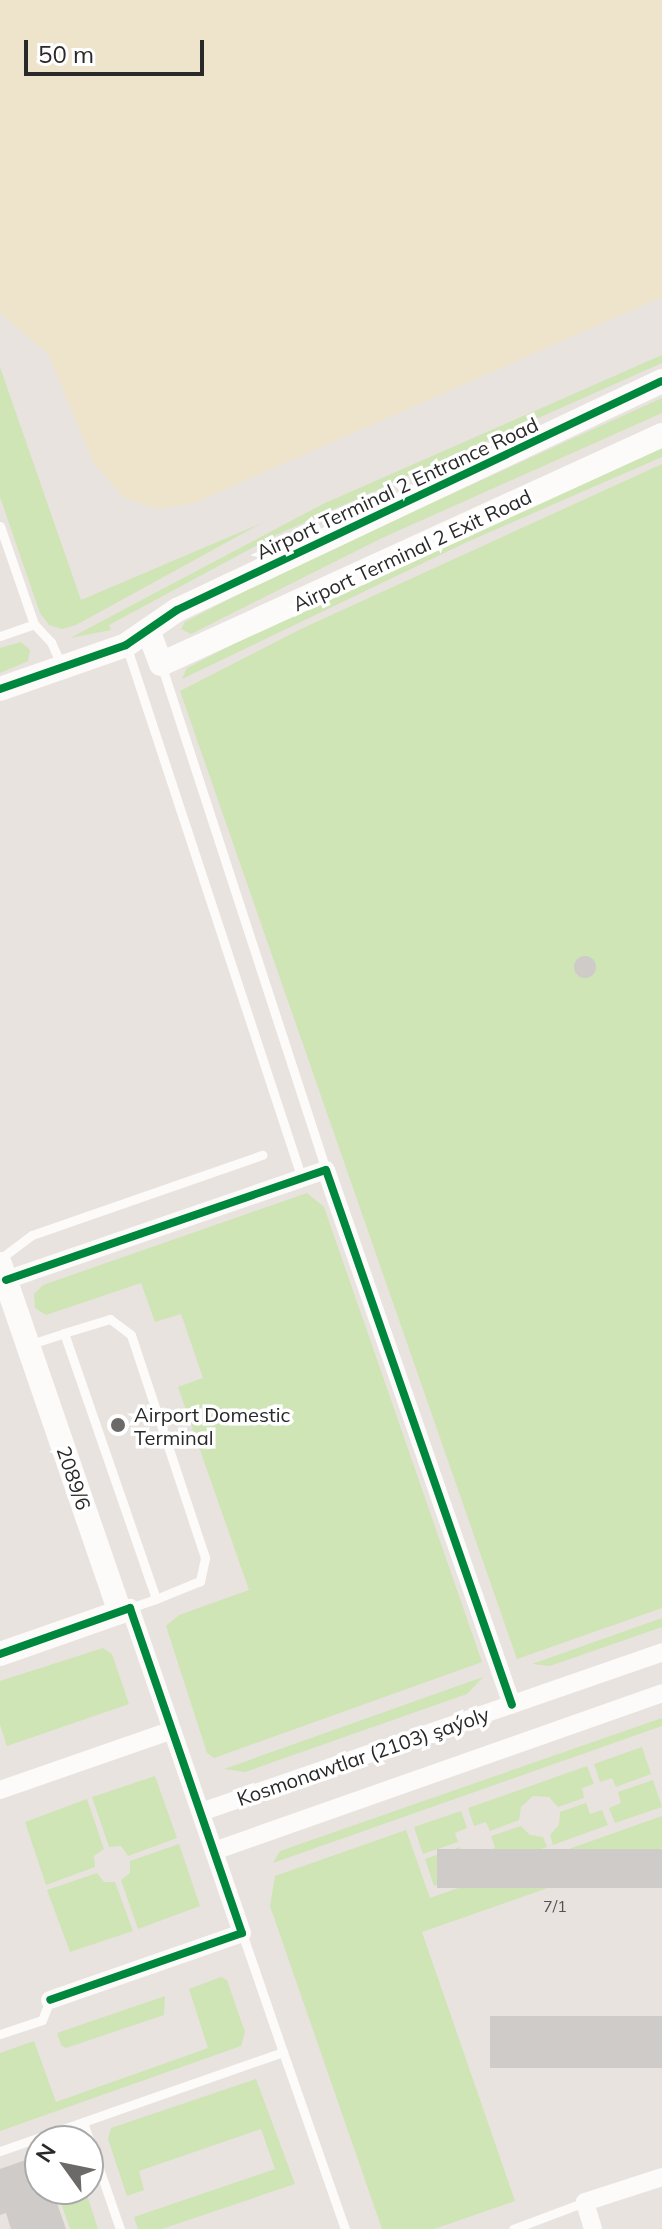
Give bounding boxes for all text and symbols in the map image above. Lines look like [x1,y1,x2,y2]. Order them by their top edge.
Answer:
scale bar [28,24,208,74]
text: 50 m [38,39,94,69]
street label: Airport Terminal 2 Entrance Road [252,412,542,564]
street label: Airport Terminal 2 Exit Road [289,484,535,616]
place label: Airport Domestic Terminal [134,1402,290,1449]
marker: Airport Domestic Terminal [109,1416,127,1434]
street label: 2089/6 [52,1443,96,1513]
street label: Kosmonawtlar (2103) şaýoly [234,1701,492,1811]
house number: 7/1 [543,1896,567,1916]
north arrow [24,2125,104,2205]
text: N [29,2138,62,2168]

